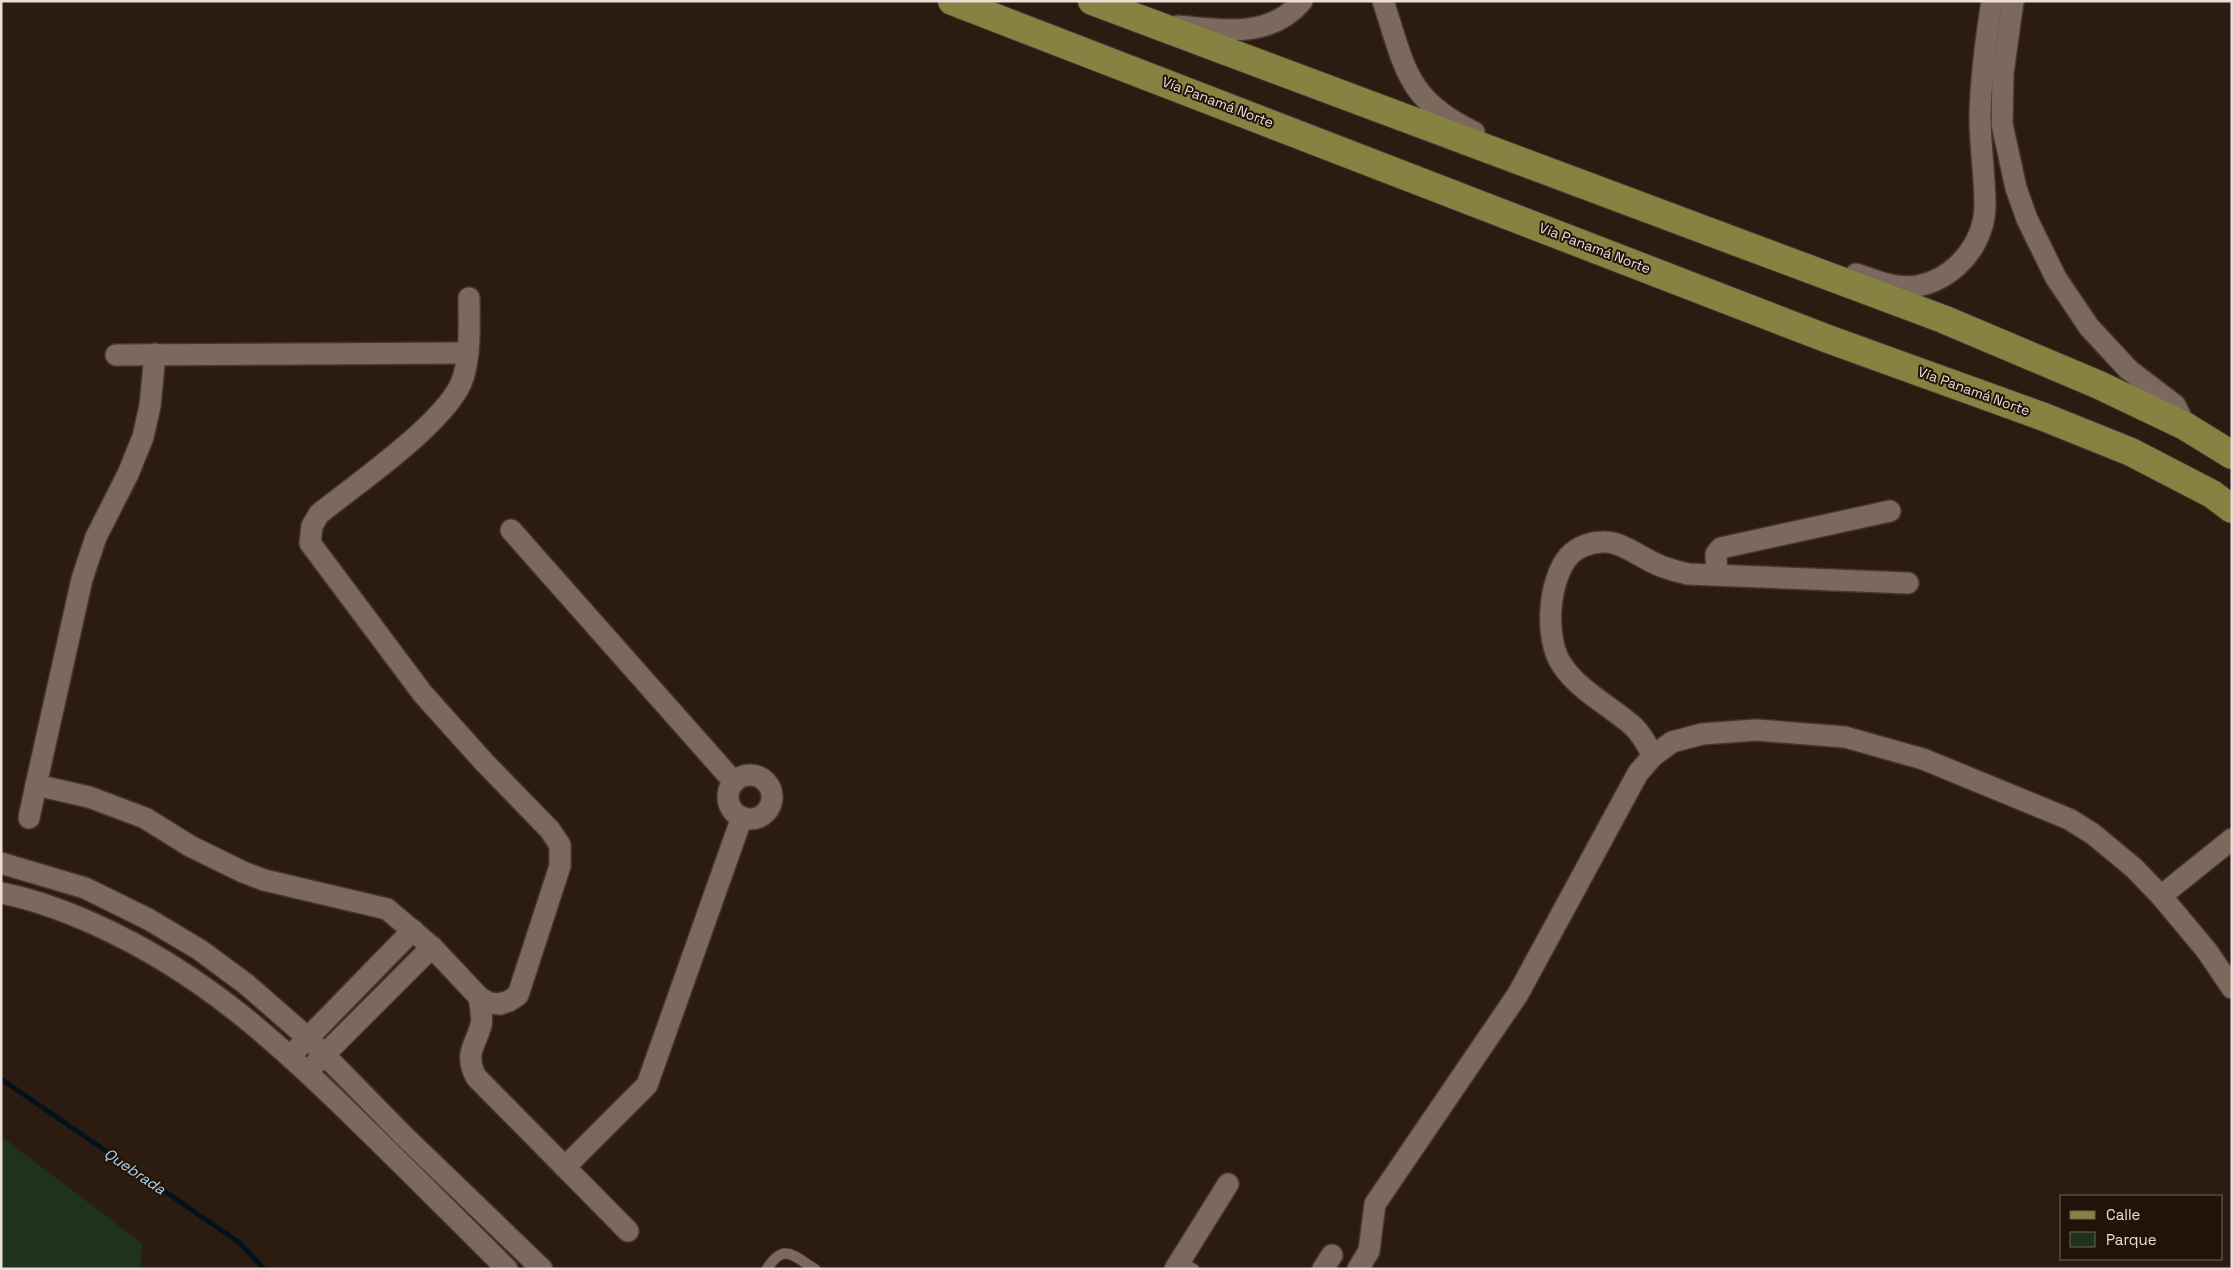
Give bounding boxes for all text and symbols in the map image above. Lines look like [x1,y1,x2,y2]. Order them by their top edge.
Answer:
street label: Vía Panamá Norte [1160,72,1276,132]
street label: Vía Panamá Norte [1537,218,1653,278]
street label: Vía Panamá Norte [1915,362,2033,420]
water label: Quebrada [101,1144,170,1199]
legend [2060,1195,2223,1260]
text: Calle [2106,1205,2141,1224]
text: Parque [2106,1230,2157,1249]

